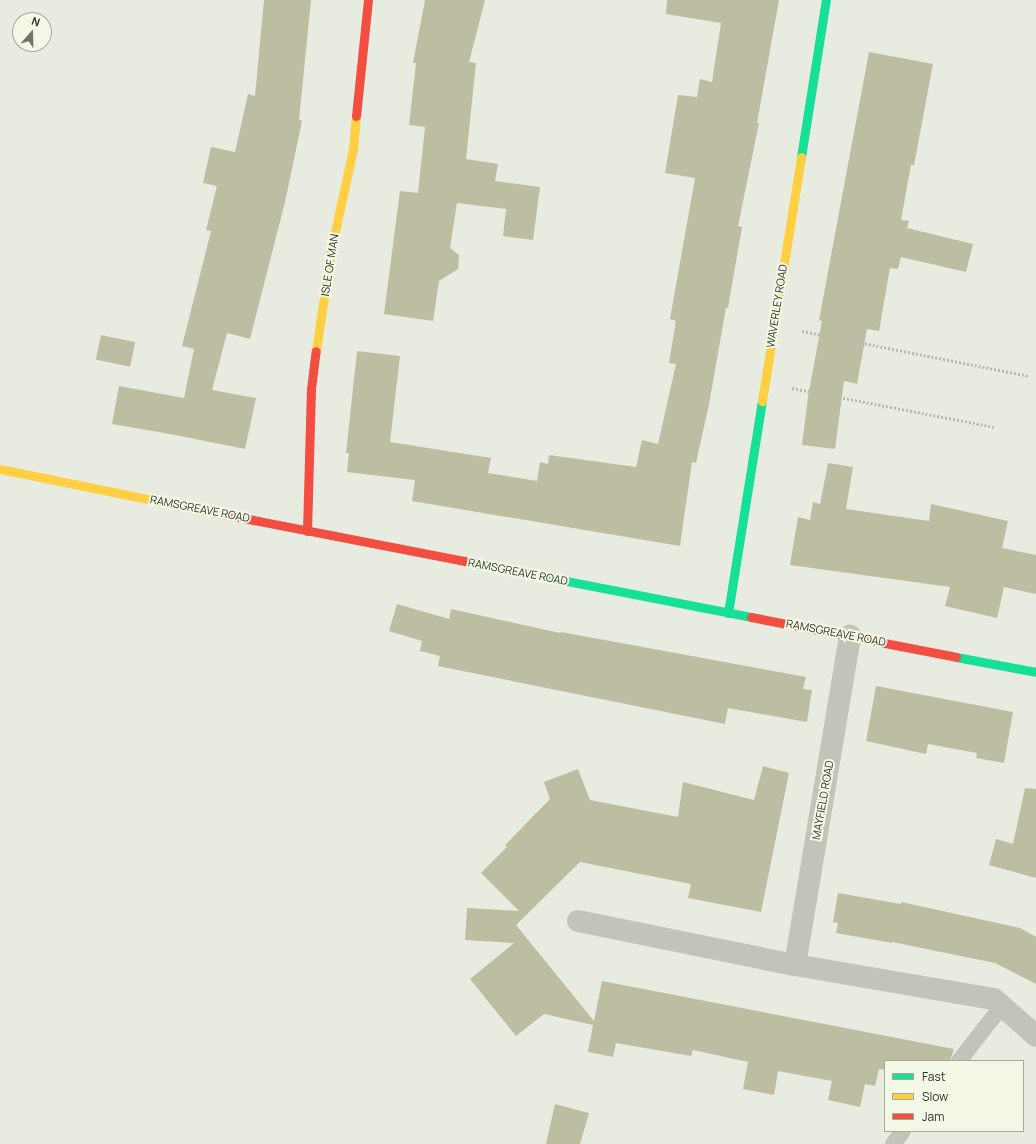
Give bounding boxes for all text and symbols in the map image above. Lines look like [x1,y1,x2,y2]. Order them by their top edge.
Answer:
north arrow [12,12,52,52]
text: N [30,13,42,30]
street label: ISLE OF MAN [319,233,341,297]
street label: WAVERLEY ROAD [764,263,790,349]
street label: RAMSGREAVE ROAD [149,493,251,525]
street label: RAMSGREAVE ROAD [467,556,569,588]
street label: RAMSGREAVE ROAD [785,617,887,649]
street label: MAYFIELD ROAD [810,759,836,841]
legend [884,1060,1024,1132]
text: Fast [922,1068,946,1085]
text: Slow [922,1088,948,1105]
text: Jam [922,1108,944,1125]

